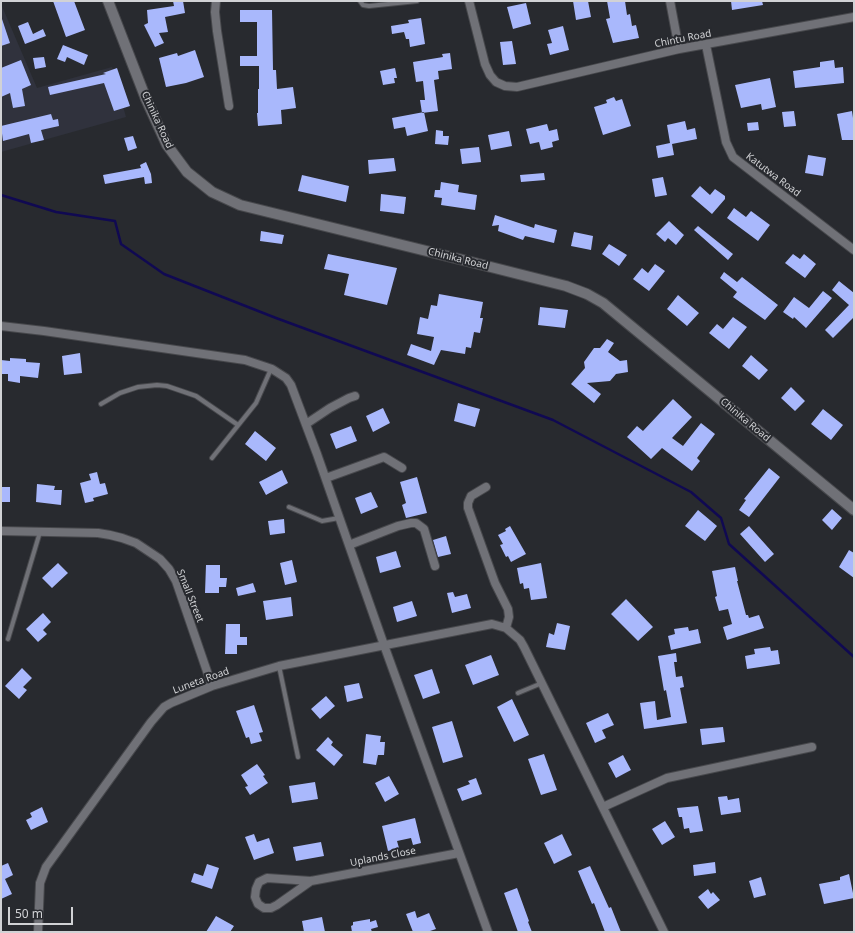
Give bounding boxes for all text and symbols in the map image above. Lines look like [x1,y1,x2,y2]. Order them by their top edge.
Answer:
street label: Chintu Road [654,28,712,50]
street label: Chinika Road [139,90,175,150]
street label: Katutwa Road [743,151,803,199]
street label: Chinika Road [427,246,489,272]
street label: Chinika Road [718,396,772,444]
street label: Small Street [174,568,206,624]
street label: Luneta Road [171,665,231,697]
street label: Uplands Close [349,845,417,869]
scale bar [10,899,75,925]
text: 50 m [15,905,43,922]

